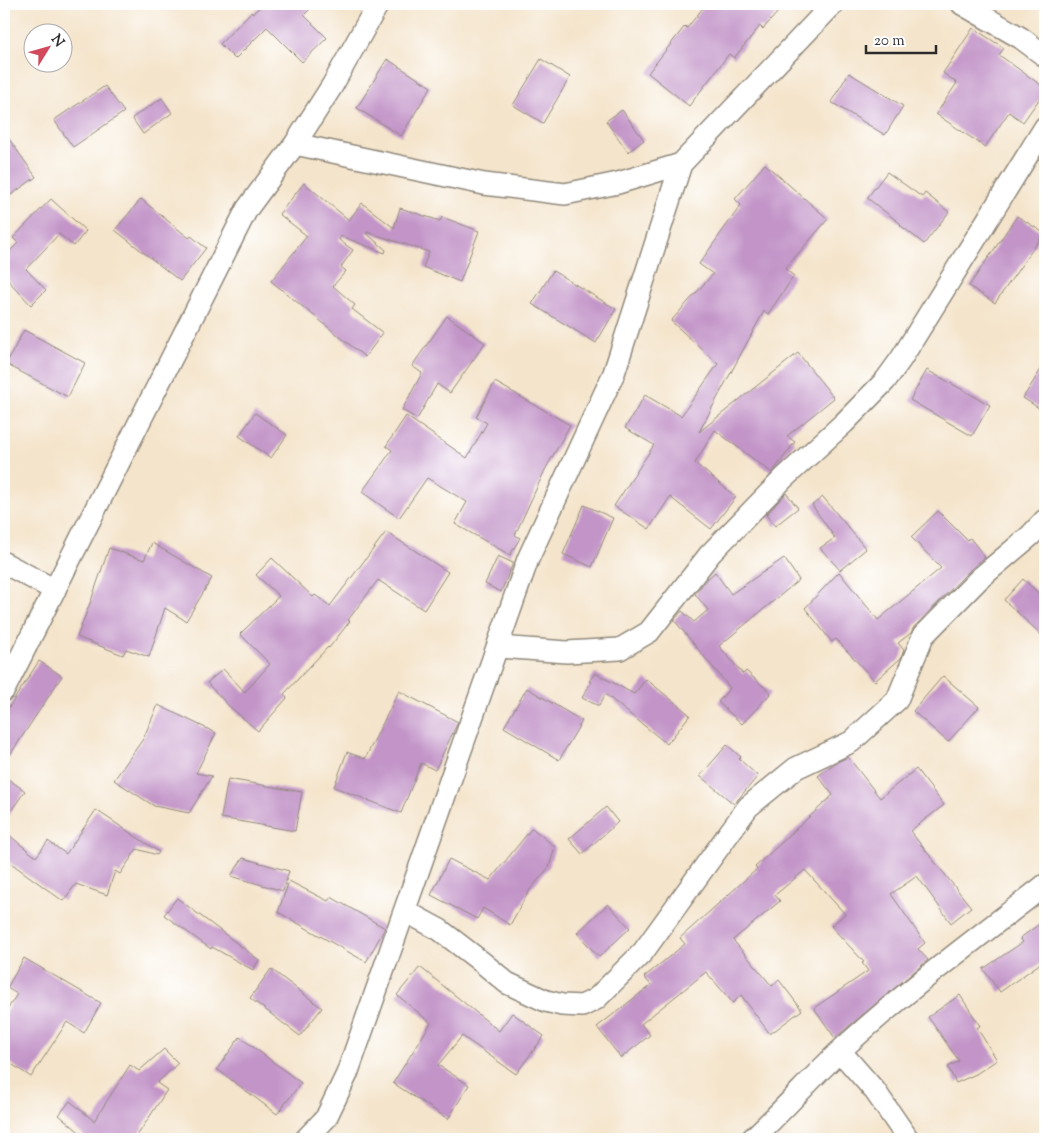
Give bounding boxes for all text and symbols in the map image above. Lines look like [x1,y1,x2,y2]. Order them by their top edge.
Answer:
north arrow [22,22,72,72]
scale bar [866,22,936,54]
text: N [45,31,68,52]
text: 20 m [874,31,905,52]

